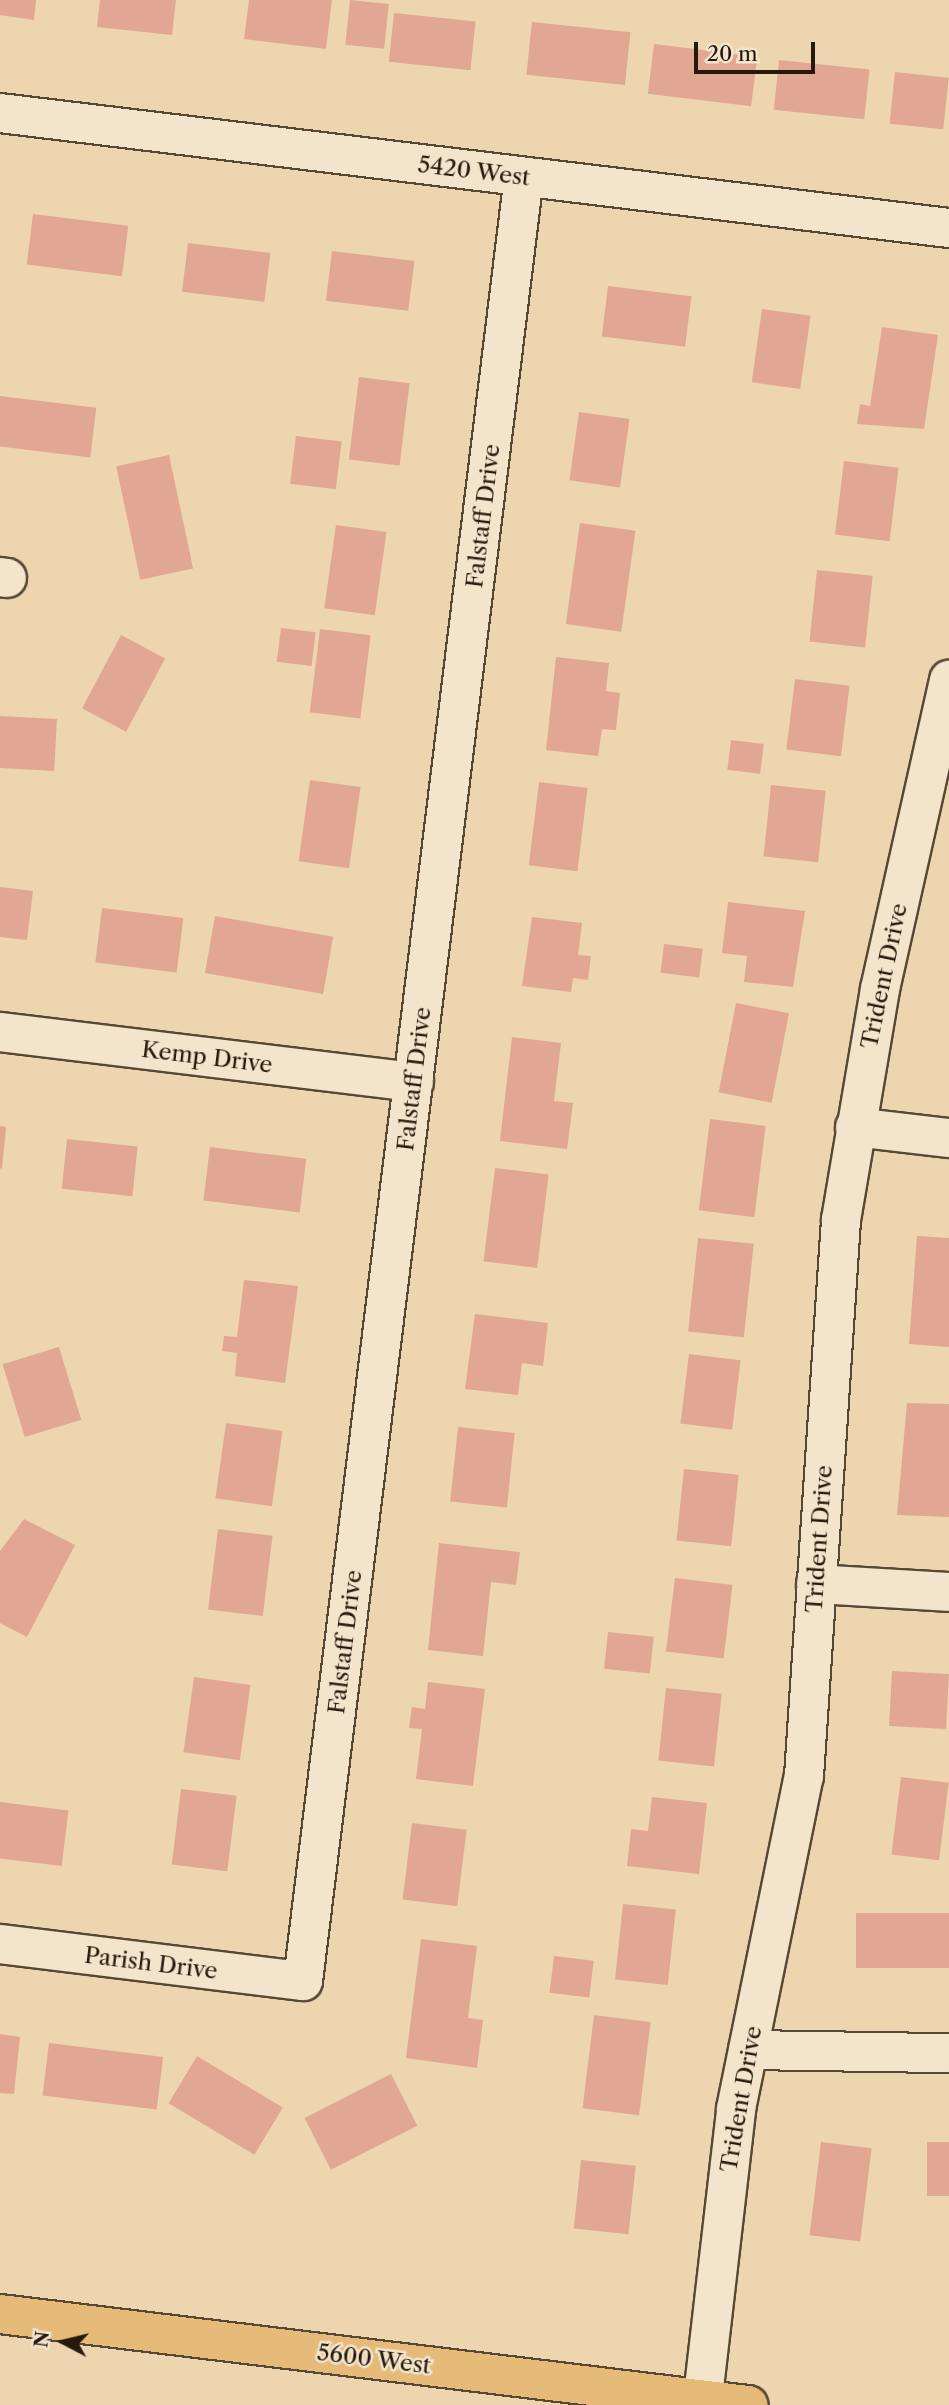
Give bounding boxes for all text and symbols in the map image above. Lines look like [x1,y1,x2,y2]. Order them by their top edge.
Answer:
scale bar [697,28,818,72]
text: 20 m [707,41,758,66]
street label: 5420 West [416,150,532,192]
street label: Falstaff Drive [460,442,506,590]
street label: Trident Drive [855,901,913,1051]
street label: Falstaff Drive [391,1005,437,1153]
street label: Kemp Drive [140,1035,274,1079]
street label: Trident Drive [800,1464,838,1614]
street label: Falstaff Drive [322,1568,368,1716]
street label: Parish Drive [83,1941,219,1985]
street label: Trident Drive [715,2024,767,2174]
north arrow [28,2307,98,2377]
text: N [29,2330,54,2349]
street label: 5600 West [315,2338,433,2380]

